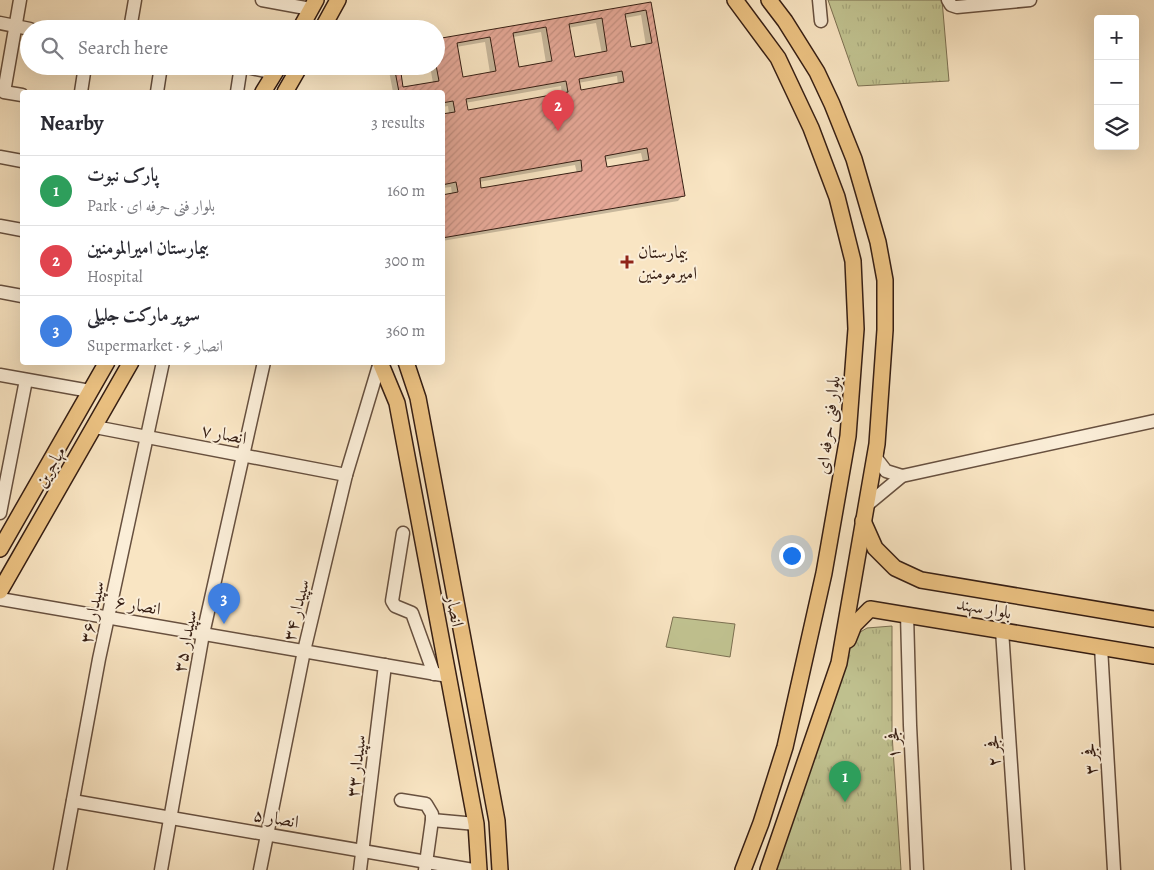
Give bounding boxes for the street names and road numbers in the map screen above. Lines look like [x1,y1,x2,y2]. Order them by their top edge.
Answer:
street label: بلوار فنی حرفه ای [810,374,847,476]
street label: انصار ۷ [199,418,249,450]
street label: مهاجرین [29,442,71,492]
street label: سپیدار ۳۴ [277,576,316,644]
street label: سپیدار ۳۶ [74,579,111,646]
street label: انصار ۶ [113,589,163,621]
street label: انصار [440,591,470,629]
street label: بلوار سهند [954,591,1014,625]
street label: سپیدار ۳۵ [167,608,204,675]
street label: فجر ۱ [880,726,906,760]
street label: سپیدار ۳۳ [340,733,373,799]
street label: فجر ۲ [980,734,1006,768]
street label: فجر ۳ [1077,742,1103,776]
street label: انصار ۵ [251,802,301,834]

